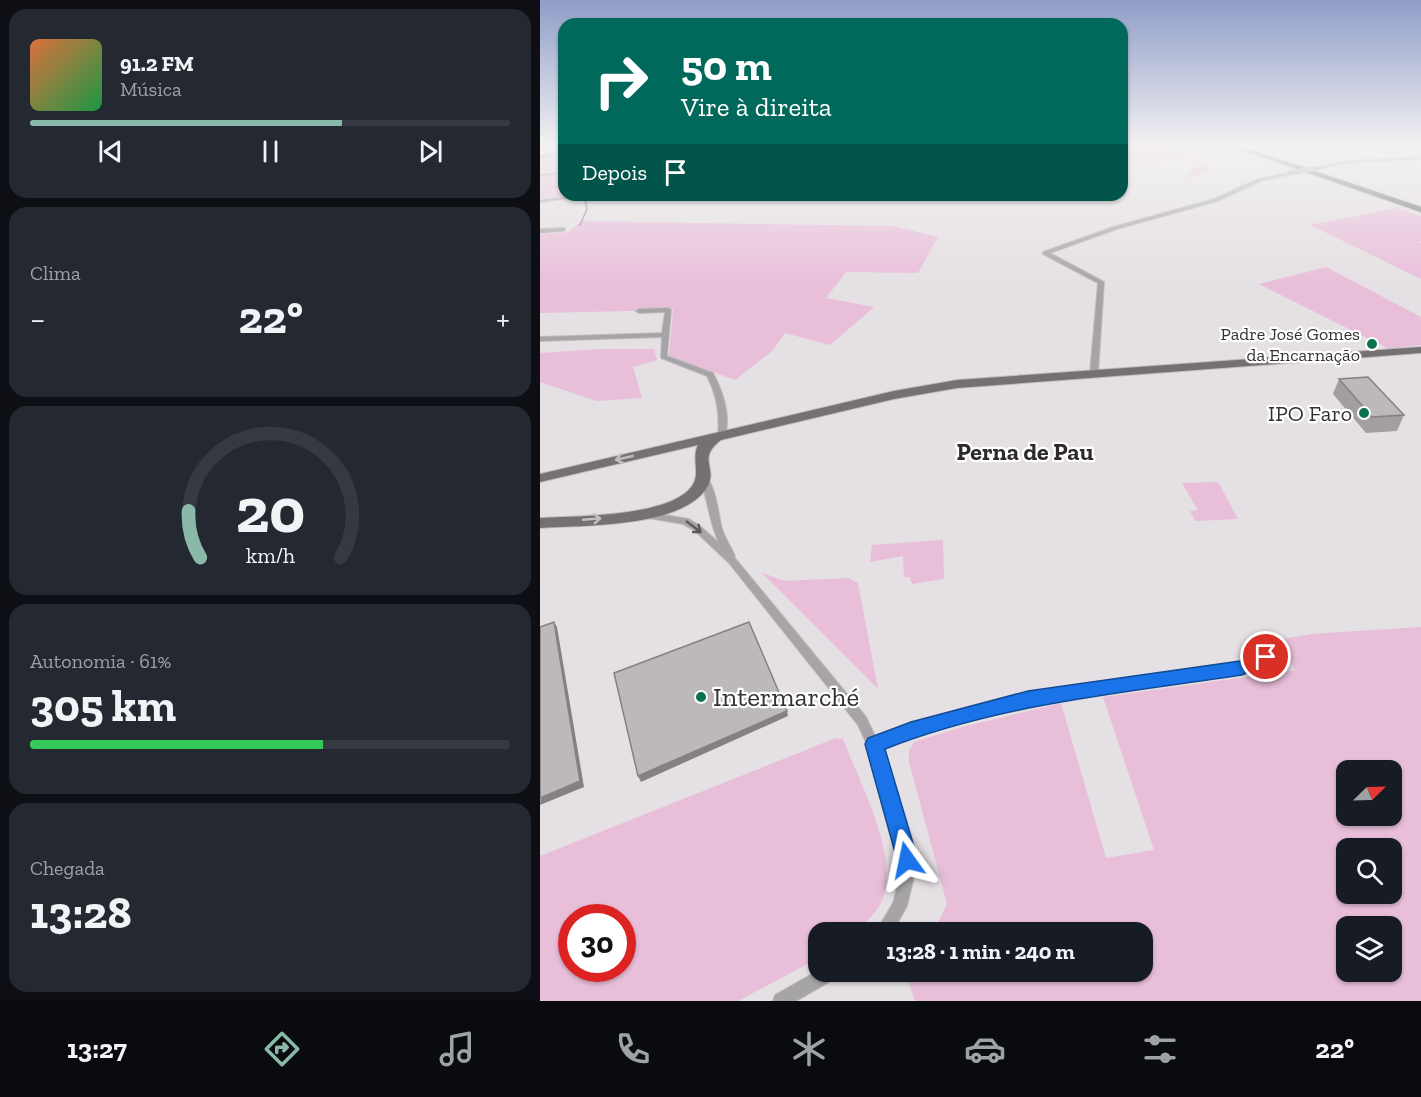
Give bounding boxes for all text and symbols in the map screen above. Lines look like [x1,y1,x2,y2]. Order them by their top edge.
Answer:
text: 50 m [681,40,772,91]
icon: right [582,42,660,120]
text: 91.2 FM [120,50,194,77]
text: Música [120,77,182,101]
text: Vire à direita [681,91,832,123]
icon: previous [94,135,127,168]
icon: pause [254,135,287,168]
icon: next [414,135,447,168]
icon: arrive [659,156,692,189]
text: Depois [582,159,647,186]
text: Clima [30,261,81,285]
text: 22° [238,291,303,345]
text: − [30,299,45,338]
text: + [496,299,510,338]
place label: Padre José Gomes da Encarnação [1220,323,1360,366]
marker: Padre José Gomes da Encarnação [1365,337,1379,351]
place label: IPO Faro [1268,400,1352,427]
marker: IPO Faro [1357,406,1371,420]
district label: Perna de Pau [956,437,1094,466]
one-way arrow [615,453,634,465]
text: 20 [235,473,305,548]
one-way arrow [582,513,602,524]
one-way arrow [685,521,701,533]
text: km/h [246,543,294,568]
pin [1240,631,1291,682]
icon: arrive [1249,640,1282,673]
text: Autonomia · 61% [30,649,171,673]
text: 305 km [30,679,176,733]
place label: Intermarché [713,681,859,713]
marker: Intermarché [694,690,708,704]
north arrow [1336,760,1402,826]
map controls [1336,760,1402,982]
position arrow [875,828,939,892]
button: search [1336,838,1402,904]
text: Chegada [30,856,105,880]
text: 13:28 [30,886,132,940]
speed limit sign: 30 [558,904,636,982]
button: layers [1336,916,1402,982]
text: 13:28 · 1 min · 240 m [886,938,1075,965]
icon: directions [261,1028,303,1070]
icon: music [436,1028,478,1070]
icon: phone [612,1028,654,1070]
icon: climate [788,1028,830,1070]
icon: car [964,1028,1006,1070]
icon: filters [1139,1028,1181,1070]
text: 13:27 [67,1033,127,1065]
text: 22° [1315,1033,1354,1065]

